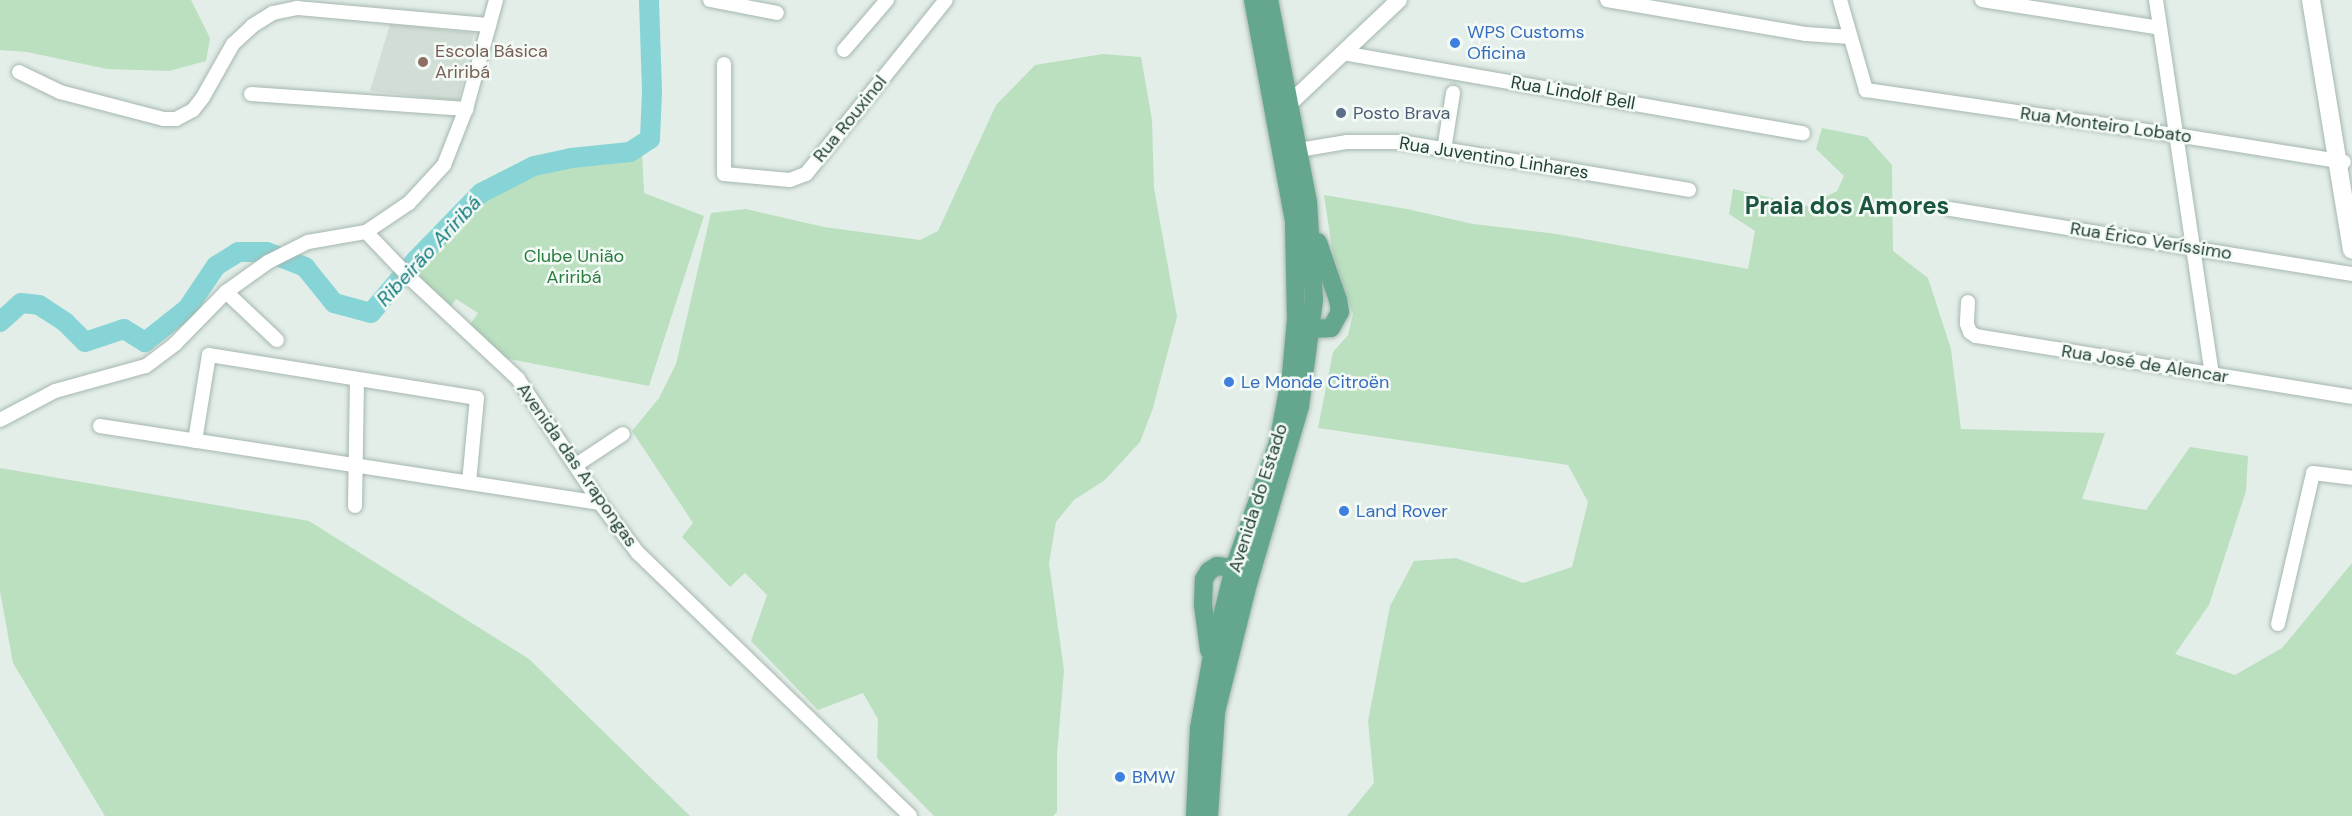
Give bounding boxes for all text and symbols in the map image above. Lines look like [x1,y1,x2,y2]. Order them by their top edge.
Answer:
place label: WPS Customs Oficina [1467,22,1585,64]
marker: WPS Customs Oficina [1448,36,1462,50]
place label: Escola Básica Ariribá [435,41,548,84]
marker: Escola Básica Ariribá [416,55,430,69]
street label: Rua Rouxinol [809,71,891,167]
street label: Rua Lindolf Bell [1509,71,1637,115]
place label: Posto Brava [1353,102,1450,124]
street label: Rua Monteiro Lobato [2019,102,2193,148]
marker: Posto Brava [1334,106,1348,120]
street label: Rua Juventino Linhares [1398,132,1590,184]
water label: Ribeirão Ariribá [372,191,486,311]
district label: Praia dos Amores [1745,192,1949,220]
street label: Rua Érico Veríssimo [2069,218,2233,264]
park label: Clube União Ariribá [524,246,624,288]
street label: Rua José de Alencar [2060,340,2230,388]
place label: Le Monde Citroën [1241,371,1389,393]
marker: Le Monde Citroën [1222,375,1236,389]
street label: Avenida das Arapongas [512,379,642,551]
street label: Avenida do Estado [1224,421,1292,575]
place label: Land Rover [1356,500,1448,522]
marker: Land Rover [1337,504,1351,518]
place label: BMW [1132,766,1175,788]
marker: BMW [1113,770,1127,784]

